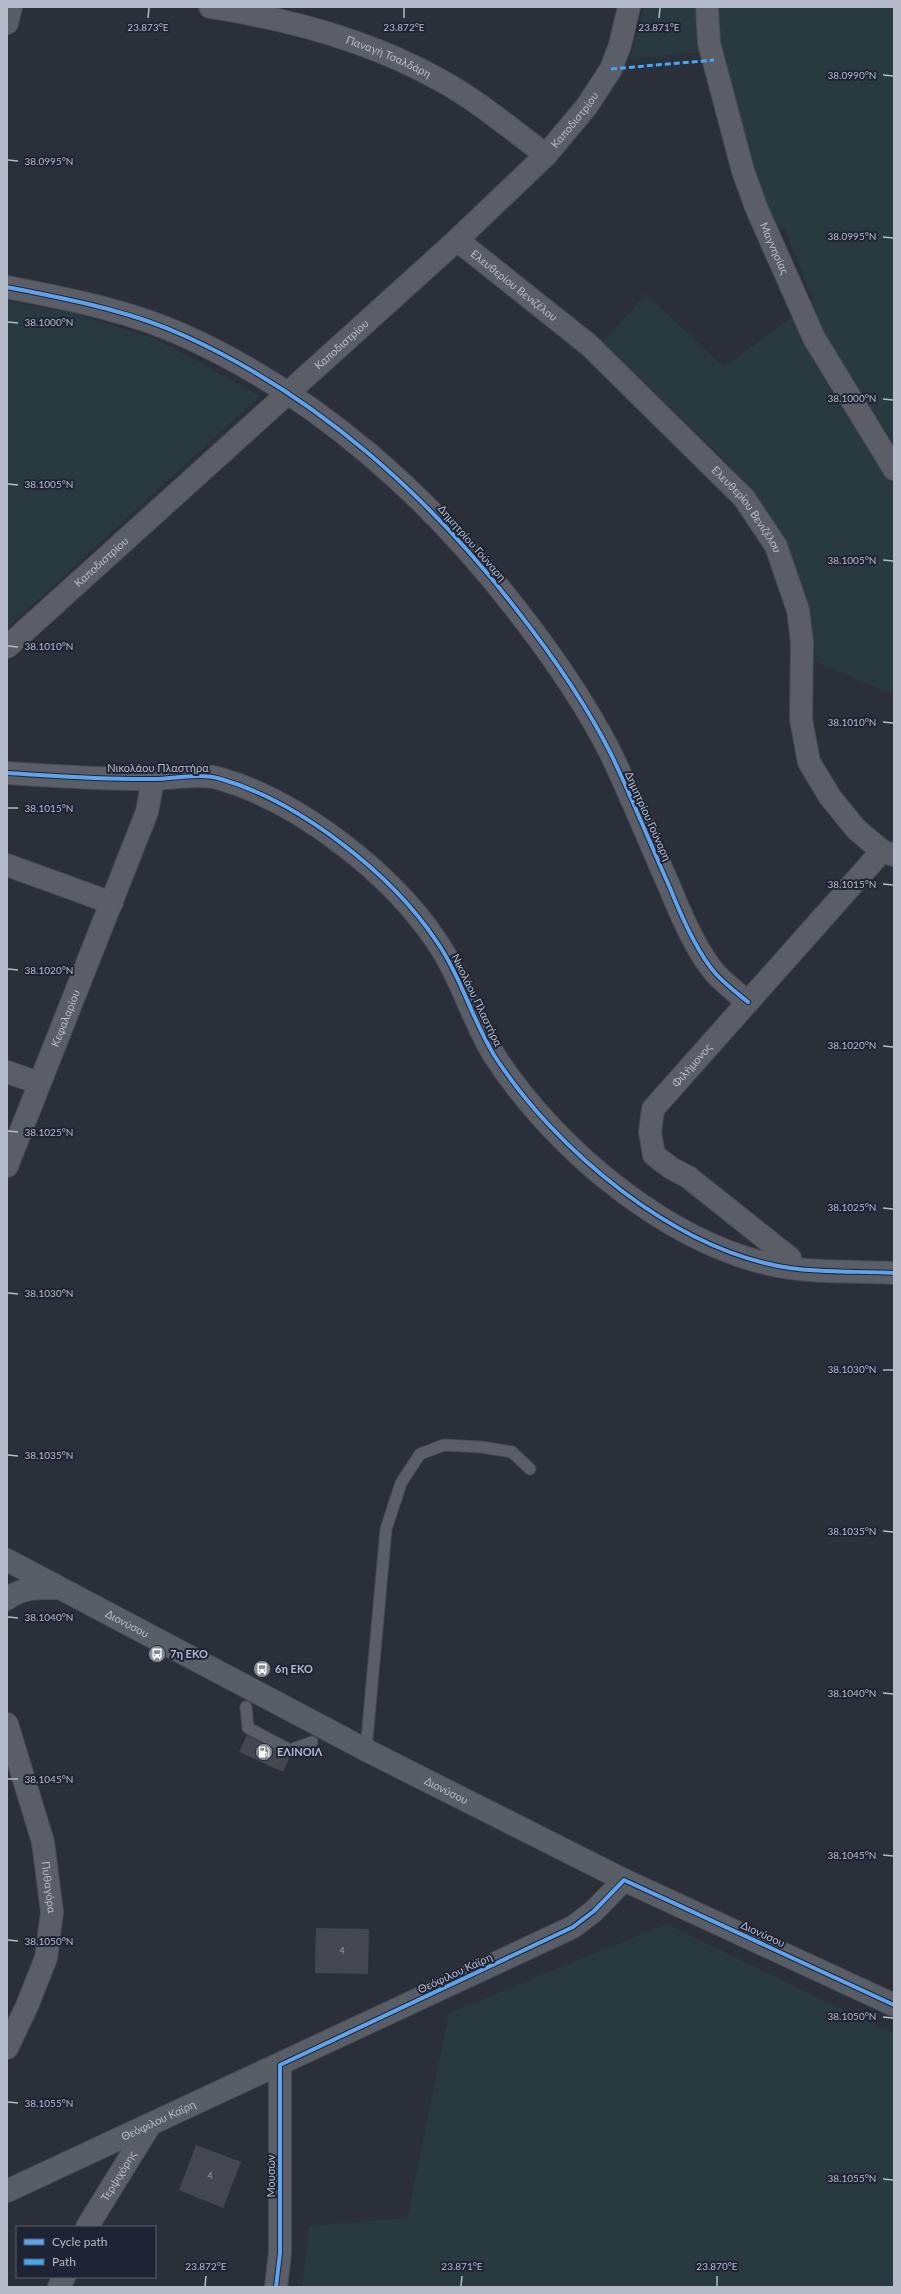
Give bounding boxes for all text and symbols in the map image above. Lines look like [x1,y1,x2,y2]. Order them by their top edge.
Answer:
text: 23.873°E [127,21,169,33]
text: 23.872°E [383,21,425,33]
text: 23.871°E [638,21,680,33]
street label: Παναγή Τσαλδάρη [345,33,433,80]
text: 38.0990°N [828,69,876,81]
street label: Καποδιστρίου [548,89,600,150]
text: 38.0995°N [25,155,73,167]
street label: Μαγνησίας [758,220,792,276]
text: 38.0995°N [828,230,876,242]
street label: Ελευθερίου Βενιζέλου [469,247,560,323]
text: 38.1000°N [25,316,73,328]
street label: Καποδιστρίου [311,316,371,372]
text: 38.1000°N [828,392,876,404]
street label: Ελευθερίου Βενιζέλου [709,463,785,554]
text: 38.1005°N [25,478,73,490]
street label: Δημητρίου Γούναρη [436,502,509,583]
street label: Καποδιστρίου [71,534,131,589]
text: 38.1005°N [828,554,876,566]
text: 38.1010°N [25,640,73,652]
text: 38.1010°N [828,716,876,728]
street label: Νικολάου Πλαστήρα [107,761,209,774]
street label: Δημητρίου Γούναρη [623,769,674,863]
text: 38.1015°N [25,802,73,814]
text: 38.1015°N [828,878,876,890]
street label: Νικολάου Πλαστήρα [449,951,506,1049]
text: 38.1020°N [25,964,73,976]
street label: Κεφαλαρίου [48,988,82,1048]
text: 38.1020°N [828,1039,876,1051]
street label: Φιλήμονος [669,1040,714,1089]
text: 38.1025°N [25,1126,73,1138]
text: 38.1025°N [828,1201,876,1213]
text: 38.1030°N [25,1287,73,1299]
text: 38.1030°N [828,1363,876,1375]
text: 38.1035°N [25,1449,73,1461]
text: 38.1035°N [828,1525,876,1537]
street label: Διονύσου [104,1606,151,1640]
text: 38.1040°N [25,1611,73,1623]
bus stop icon: 7η ΕΚΟ [147,1644,167,1664]
place label: 7η ΕΚΟ [170,1647,208,1660]
bus stop icon: 6η ΕΚΟ [252,1659,272,1679]
place label: 6η ΕΚΟ [275,1662,313,1675]
text: 38.1040°N [828,1687,876,1699]
fuel station icon: ΕΛΙΝΟΙΛ [254,1742,274,1762]
place label: ΕΛΙΝΟΙΛ [277,1745,323,1758]
text: 38.1045°N [25,1773,73,1785]
street label: Διονύσου [423,1774,470,1806]
text: 38.1045°N [828,1849,876,1861]
street label: Πυθαγόρα [40,1860,59,1914]
street label: Διονύσου [739,1918,787,1949]
text: 38.1050°N [25,1935,73,1947]
house number: 4 [339,1945,345,1956]
street label: Θεόφιλου Καϊρη [415,1950,494,1995]
text: 38.1050°N [828,2010,876,2022]
text: 38.1055°N [25,2097,73,2109]
street label: Θεόφιλου Καϊρη [119,2097,198,2143]
street label: Τερψιχόρης [98,2148,139,2203]
street label: Μουσών [264,2154,277,2197]
house number: 4 [207,2170,213,2181]
text: 38.1055°N [828,2172,876,2184]
legend [16,2226,156,2278]
text: Cycle path [52,2234,107,2249]
text: Path [52,2254,76,2269]
text: 23.872°E [185,2260,227,2272]
text: 23.871°E [441,2260,483,2272]
text: 23.870°E [696,2260,738,2272]

